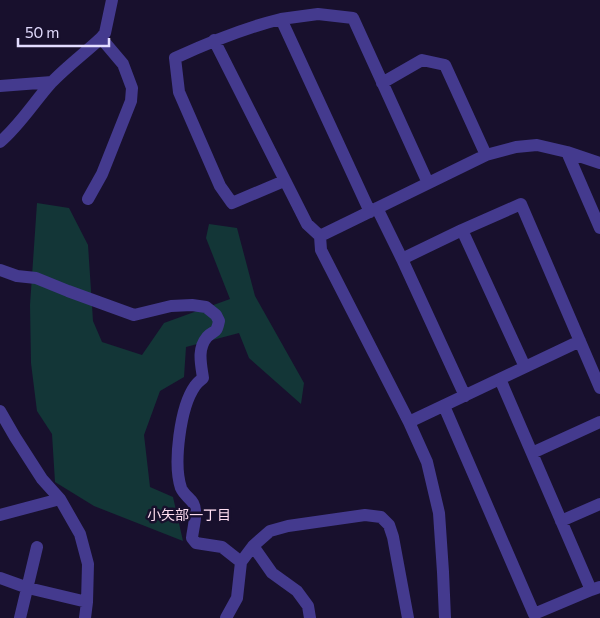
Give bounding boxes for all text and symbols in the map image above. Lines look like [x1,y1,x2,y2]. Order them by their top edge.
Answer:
scale bar [18,15,109,47]
text: 50 m [25,23,59,41]
district label: 小矢部一丁目 [147,506,231,523]

